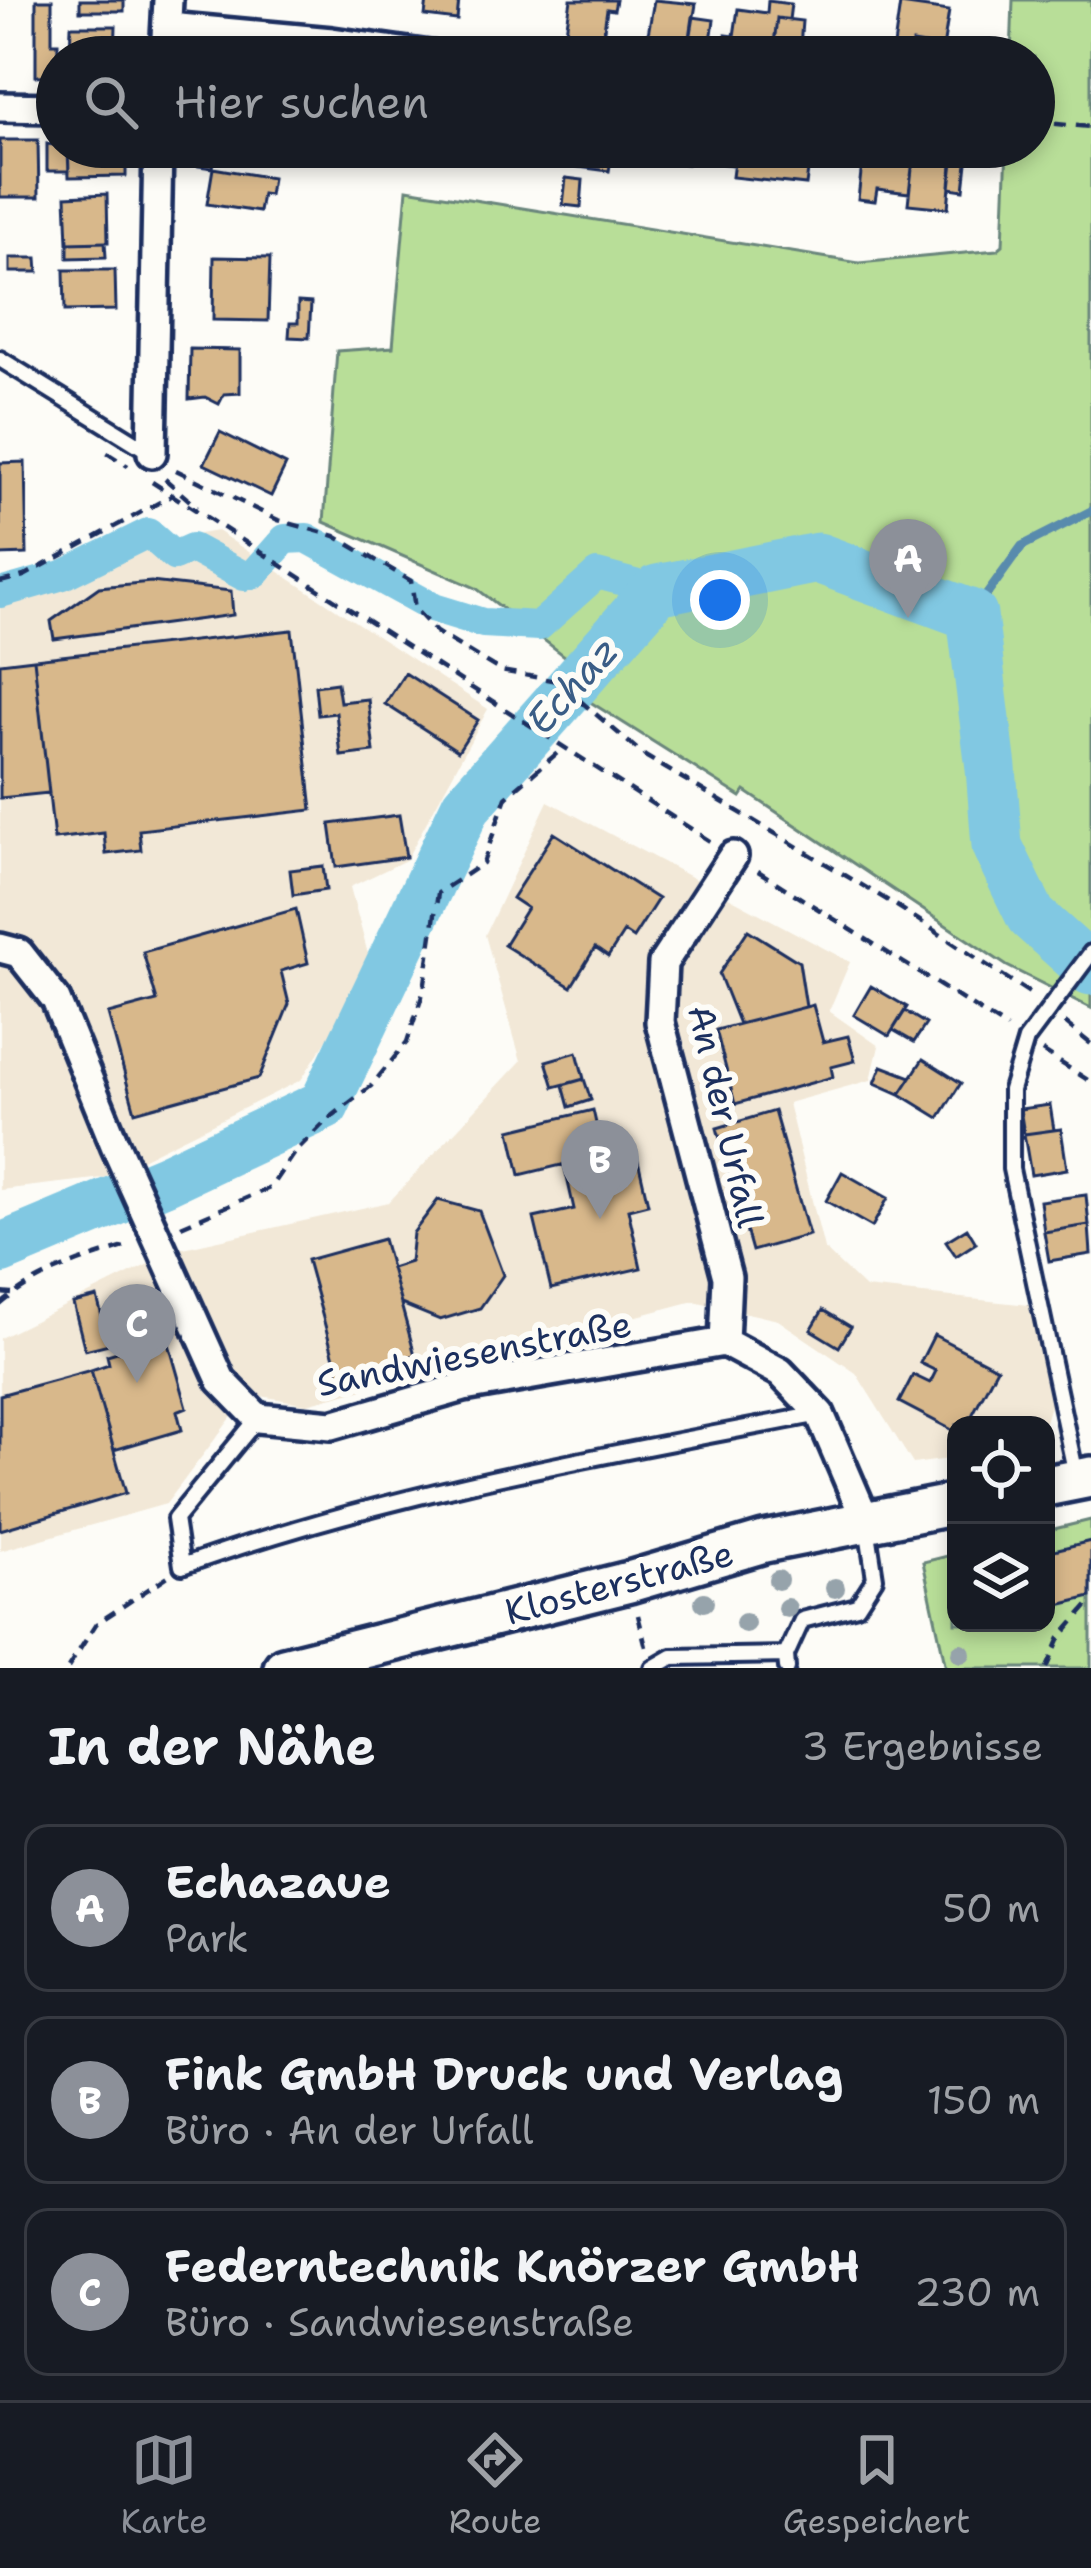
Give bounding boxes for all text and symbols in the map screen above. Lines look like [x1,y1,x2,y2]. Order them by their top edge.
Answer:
search box [36,36,1055,168]
icon: search [78,69,144,135]
text: Hier suchen [174,72,429,132]
pin: A [869,519,947,618]
your location [690,570,750,630]
water label: Echaz [514,625,630,745]
street label: An der Urfall [676,1000,775,1232]
pin: B [561,1120,639,1219]
pin: C [98,1284,176,1383]
street label: Sandwiesenstraße [313,1299,636,1408]
map controls [947,1416,1055,1632]
button: locate [947,1416,1055,1524]
button: layers [947,1524,1055,1632]
street label: Klosterstraße [499,1528,739,1637]
text: In der Nähe [48,1712,376,1780]
text: 3 Ergebnisse [802,1720,1043,1772]
text: Echazaue [165,1852,391,1912]
text: A [75,1882,105,1934]
text: 50 m [942,1882,1040,1934]
text: Park [165,1912,249,1964]
text: Fink GmbH Druck und Verlag [165,2044,843,2104]
text: B [78,2074,102,2126]
text: 150 m [927,2074,1040,2126]
text: Büro · An der Urfall [165,2104,533,2156]
text: Federntechnik Knörzer GmbH [165,2236,860,2296]
text: C [78,2266,102,2318]
text: 230 m [914,2266,1040,2318]
text: Büro · Sandwiesenstraße [165,2296,634,2348]
tab: Karte [121,2427,208,2544]
tab: Route [449,2427,542,2544]
tab: Gespeichert [783,2427,970,2544]

